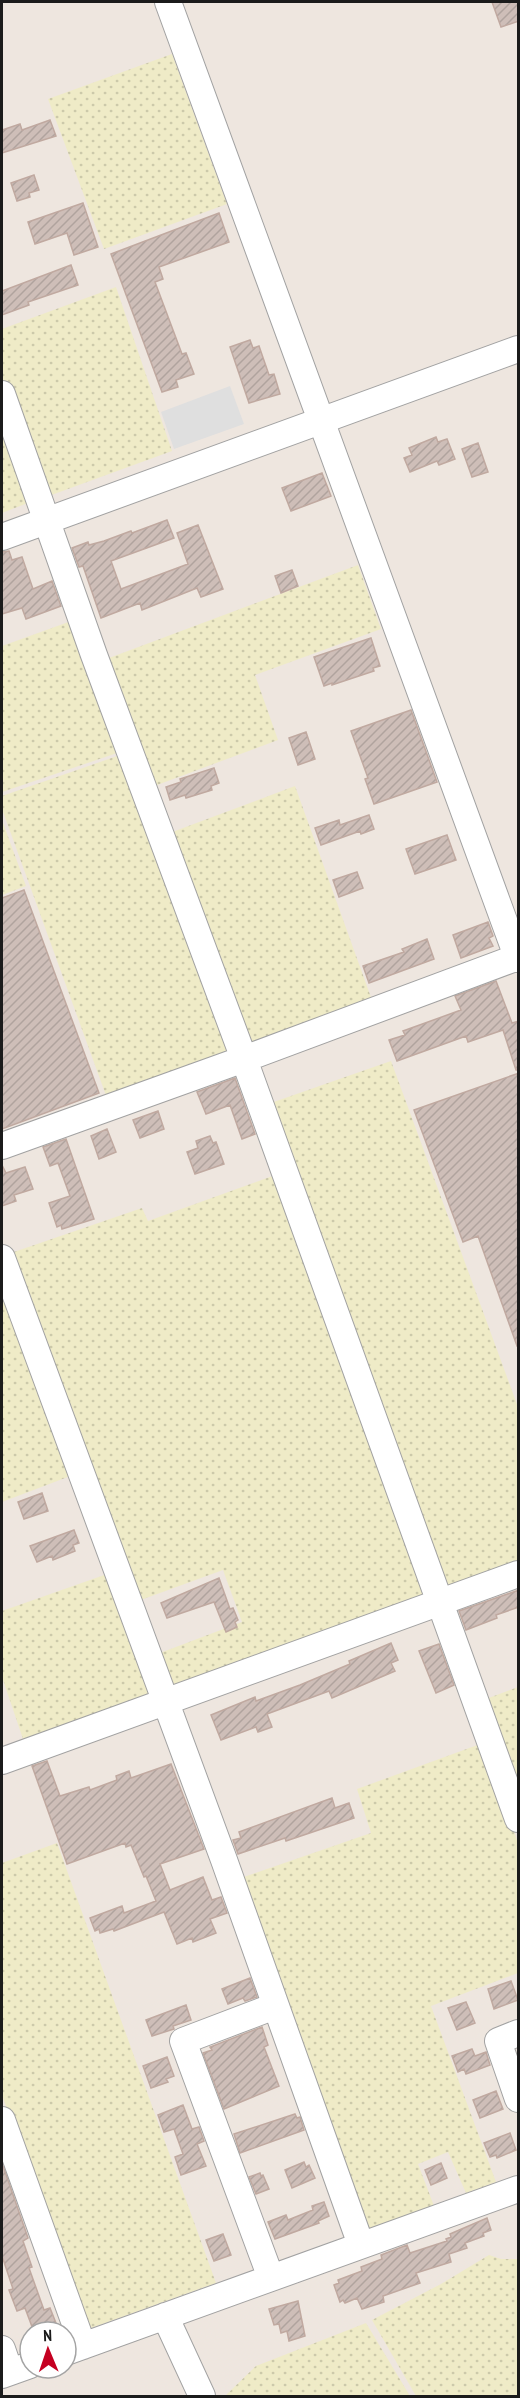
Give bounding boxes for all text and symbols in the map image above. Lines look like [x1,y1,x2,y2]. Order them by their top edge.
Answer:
north arrow [18,2320,78,2380]
text: N [43,2325,52,2345]

